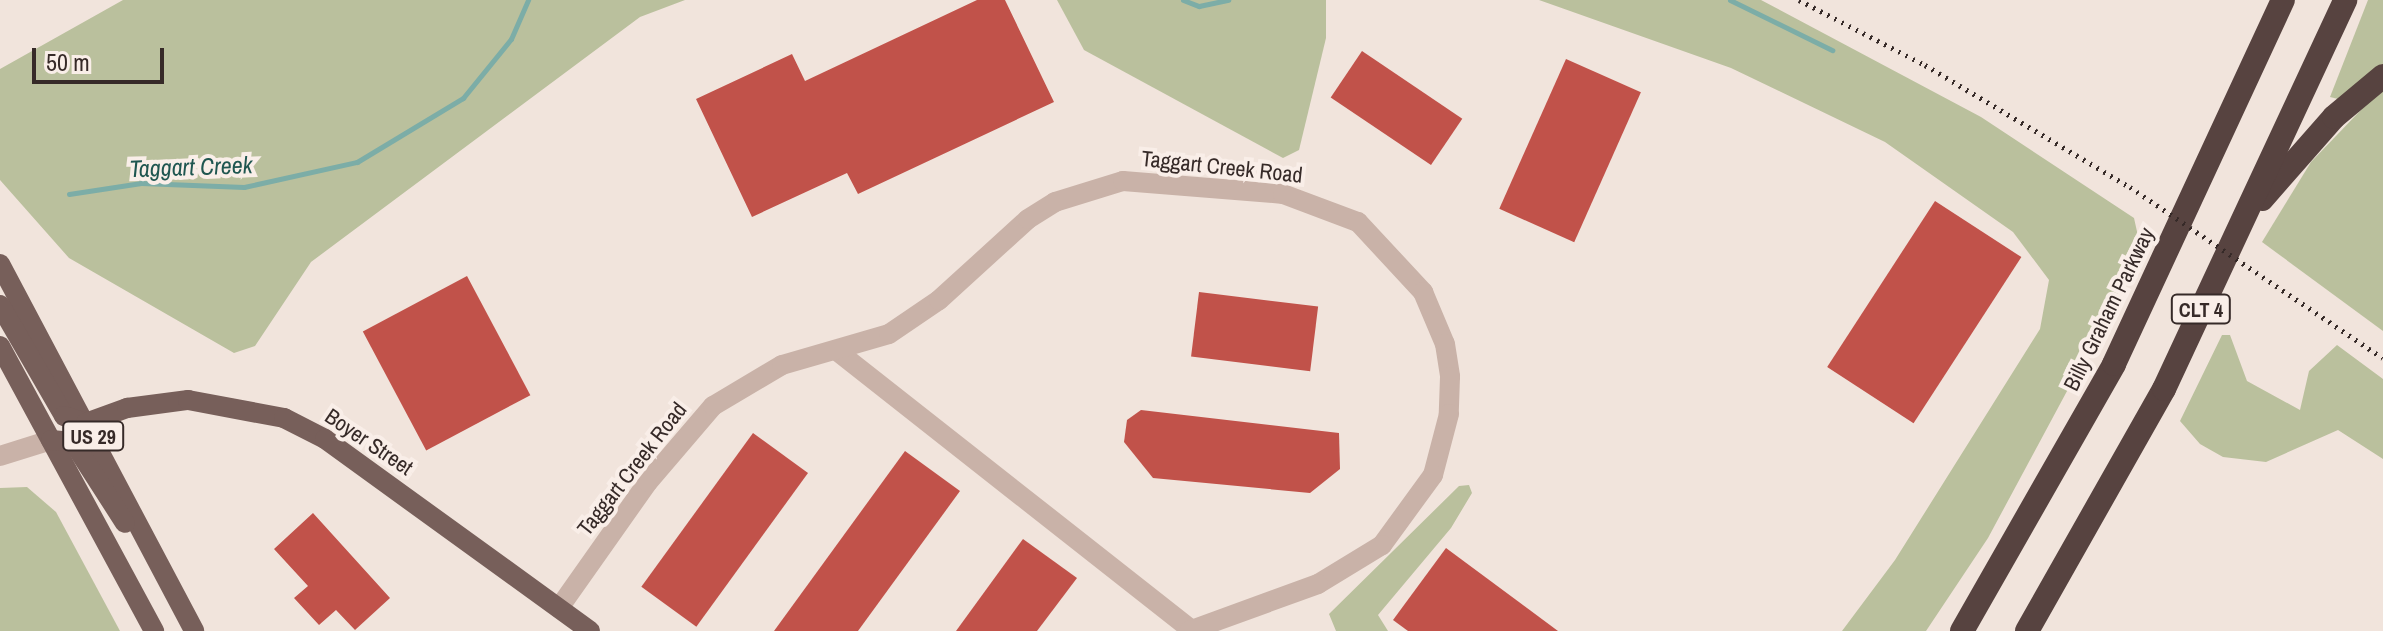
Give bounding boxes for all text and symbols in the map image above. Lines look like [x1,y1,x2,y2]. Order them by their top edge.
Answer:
scale bar [36,32,168,82]
text: 50 m [46,46,90,78]
street label: Taggart Creek Road [1140,145,1304,189]
water label: Taggart Creek [129,150,253,184]
street label: Billy Graham Parkway [2058,223,2160,395]
road number: CLT 4 [2169,293,2233,325]
street label: Taggart Creek Road [572,397,692,541]
street label: Boyer Street [320,403,418,481]
road number: US 29 [61,420,125,452]

